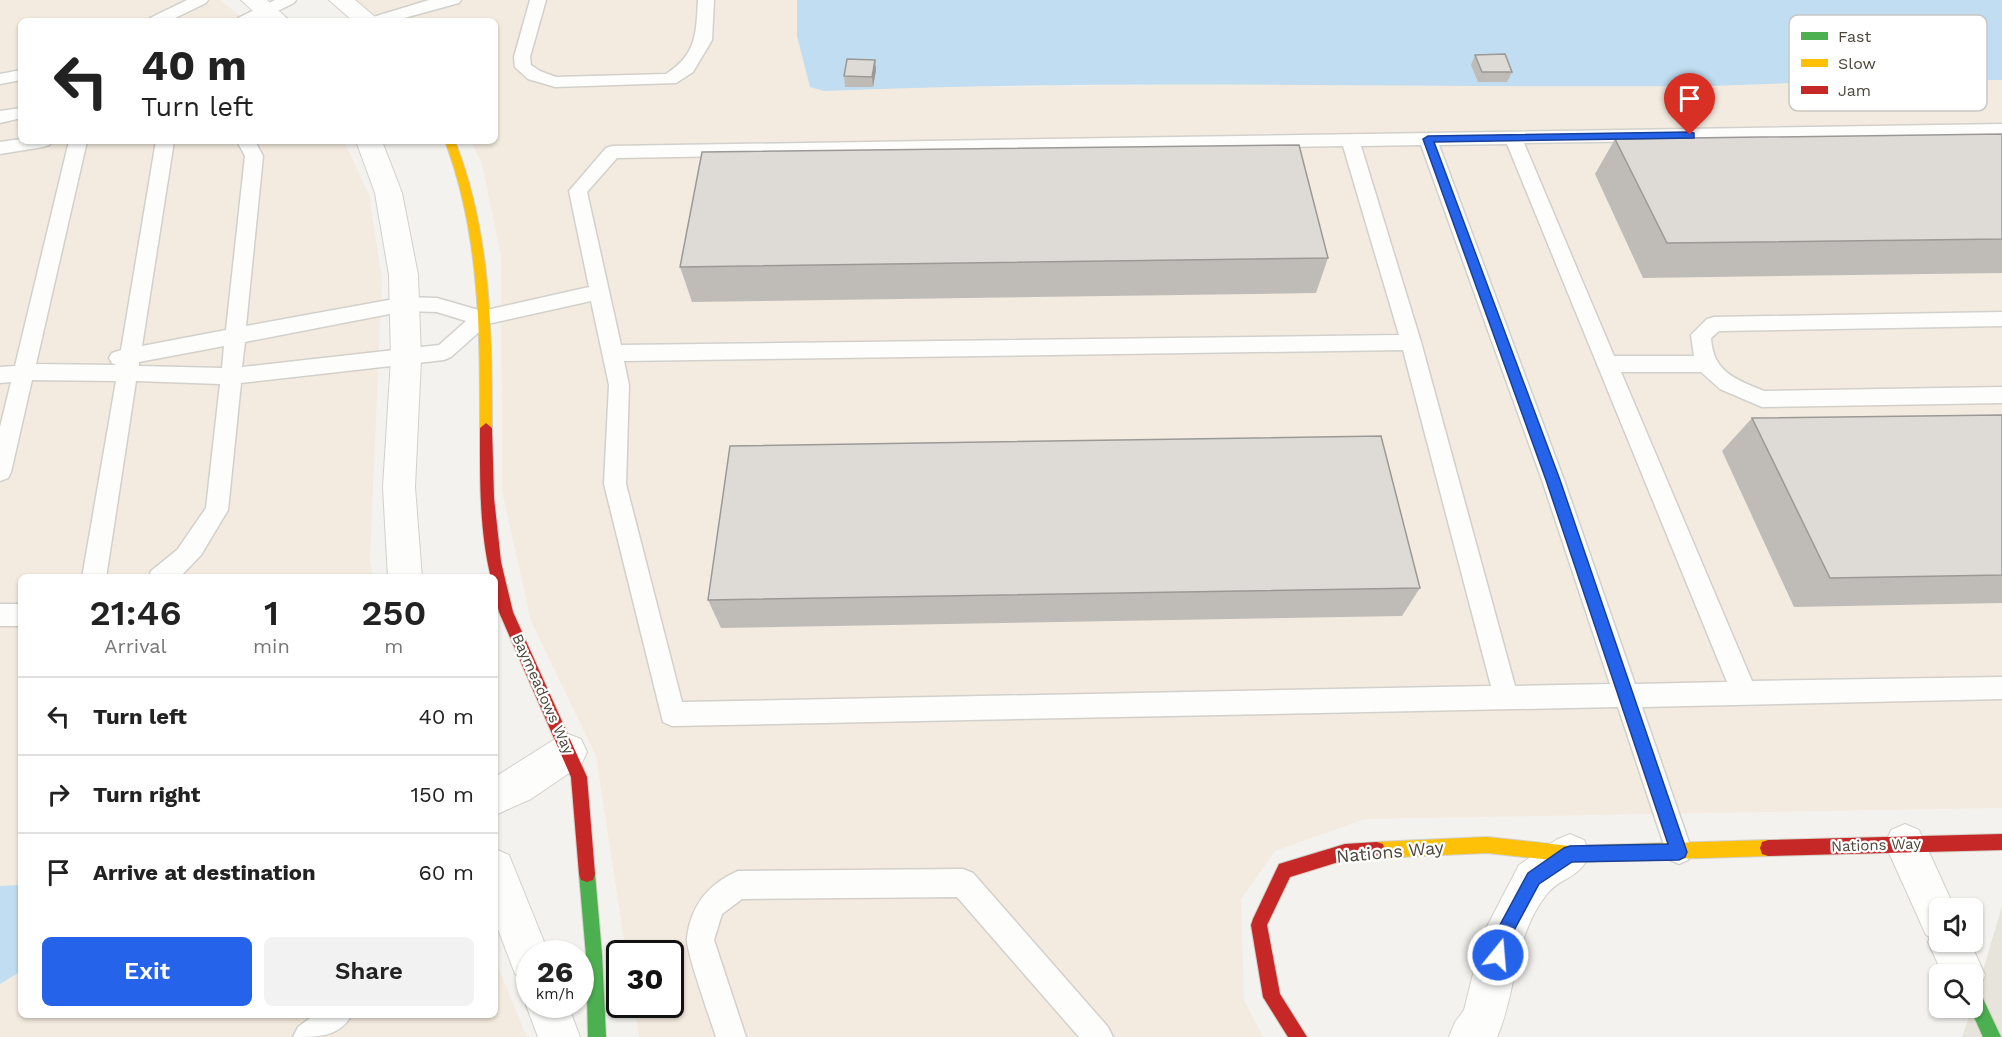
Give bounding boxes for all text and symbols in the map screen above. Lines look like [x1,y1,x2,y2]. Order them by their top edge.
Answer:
legend [1789,15,1987,111]
text: Fast [1838,27,1871,46]
text: 40 m [141,41,247,90]
icon: left [42,42,120,120]
text: Slow [1838,54,1876,73]
pin [1664,73,1715,135]
text: Jam [1838,81,1871,100]
icon: arrive [1673,82,1706,115]
text: Turn left [141,91,253,123]
text: 21:46 [90,592,181,634]
text: 1 [264,592,279,634]
text: 250 [361,592,426,634]
street label: Baymeadows Way [508,631,578,757]
text: Arrival [104,634,167,658]
text: min [253,634,290,658]
text: m [384,634,403,658]
icon: left [42,700,75,733]
text: Turn left [93,704,187,729]
text: 40 m [418,704,474,729]
icon: right [42,778,75,811]
text: Turn right [93,782,200,807]
text: 150 m [410,782,474,807]
street label: Nations Way [1831,834,1922,856]
street label: Nations Way [1335,836,1445,867]
icon: arrive [42,856,75,889]
text: Arrive at destination [93,860,316,885]
text: 60 m [418,860,474,885]
map controls [1929,898,1983,1018]
button: sound [1929,898,1983,952]
position arrow [1466,923,1530,987]
button: Exit [42,937,252,1006]
button: Share [264,937,474,1006]
speed limit sign: 30 [606,940,684,1018]
text: 26 [537,954,573,989]
button: search [1929,964,1983,1018]
text: km/h [536,985,574,1003]

